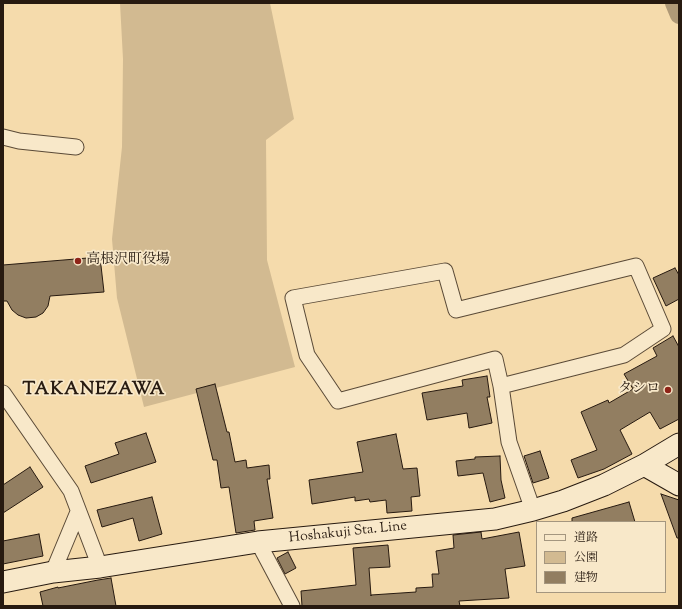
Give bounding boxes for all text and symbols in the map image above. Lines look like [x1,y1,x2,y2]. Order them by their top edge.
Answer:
place label: 高根沢町役場 [86,253,170,269]
marker: 高根沢町役場 [73,256,83,266]
district label: TAKANEZAWA [23,380,165,402]
place label: タシロ [618,382,660,398]
marker: タシロ [663,385,673,395]
street label: Hoshakuji Sta. Line [288,518,408,548]
legend [536,521,666,593]
text: 道路 [574,529,598,547]
text: 公園 [574,549,598,567]
text: 建物 [574,569,598,587]

